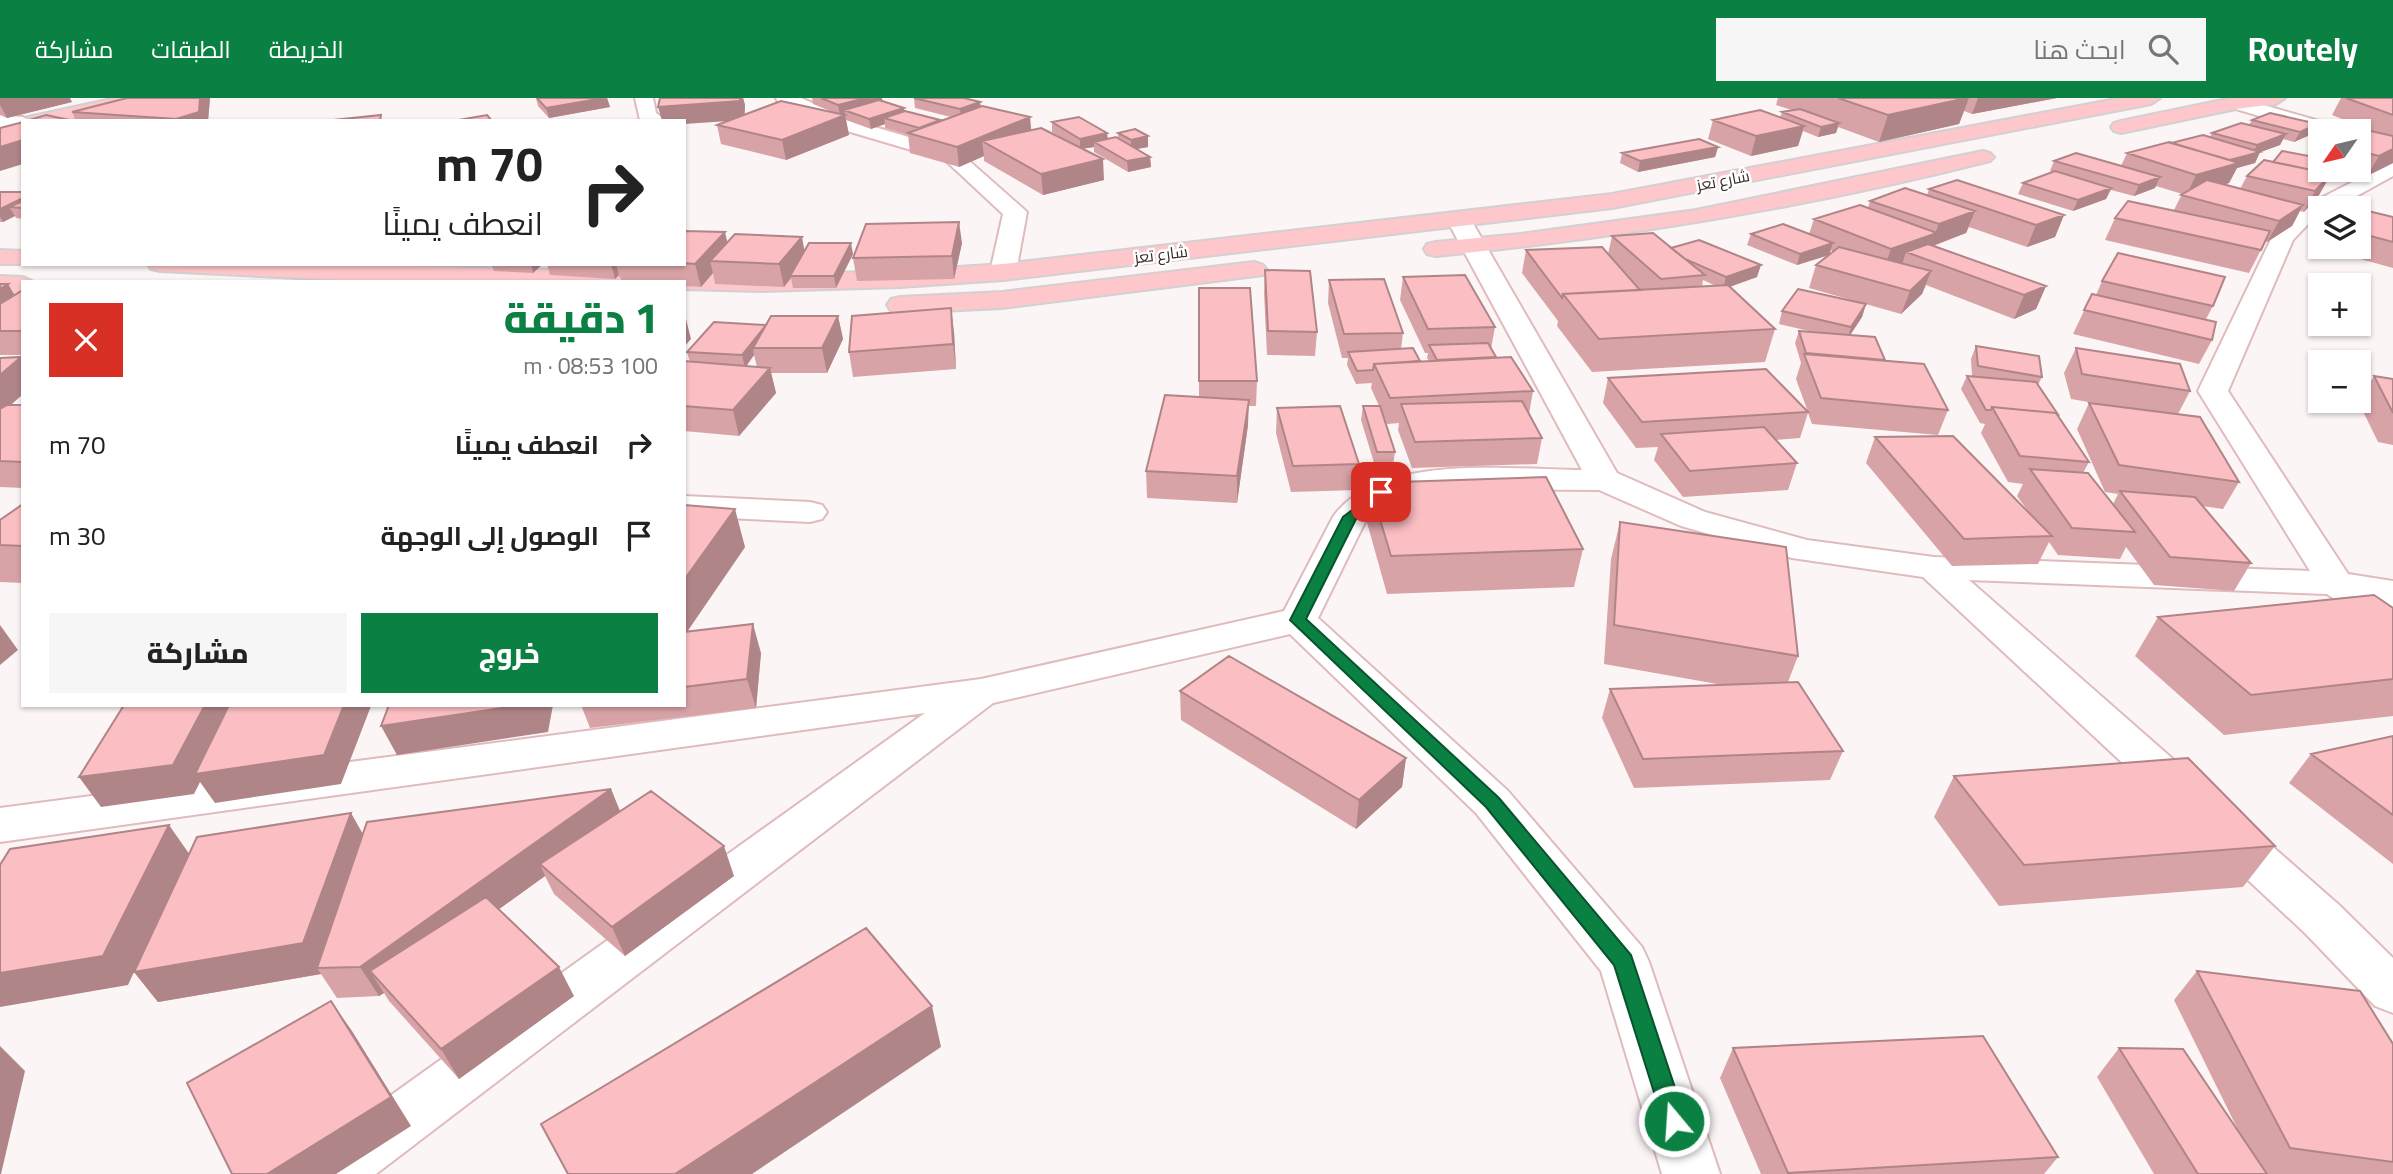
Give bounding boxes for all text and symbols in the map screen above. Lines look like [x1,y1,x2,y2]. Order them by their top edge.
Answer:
search box [1716,18,2206,81]
text: Routely [2248,18,2358,80]
text: ابحث هنا [2033,25,2126,74]
text: مشاركة [35,27,113,72]
text: الطبقات [151,27,231,72]
text: الخريطة [269,27,344,72]
icon: search [2144,30,2182,68]
text: 70 m [436,117,543,209]
north arrow [2308,119,2371,182]
map controls [2308,119,2371,413]
icon: right [567,147,658,238]
street label: شارع تعز [1693,160,1752,200]
text: انعطف يمينًا [382,193,543,253]
button: layers [2308,196,2371,259]
street label: شارع تعز [1131,236,1190,272]
button: + [2308,273,2371,336]
text: 1 دقيقة [504,278,658,357]
button: close [49,303,123,377]
text: 100 m · 08:53 [523,344,658,387]
button: − [2308,350,2371,413]
text: 70 m [49,420,106,469]
text: انعطف يمينًا [455,420,599,469]
icon: right [620,426,658,464]
pin [1351,462,1411,522]
icon: arrive [1362,473,1400,511]
text: 30 m [49,511,106,560]
text: الوصول إلى الوجهة [381,511,599,560]
icon: arrive [620,517,658,555]
button: مشاركة [49,613,347,693]
button: خروج [361,613,658,693]
position arrow [1637,1084,1711,1158]

